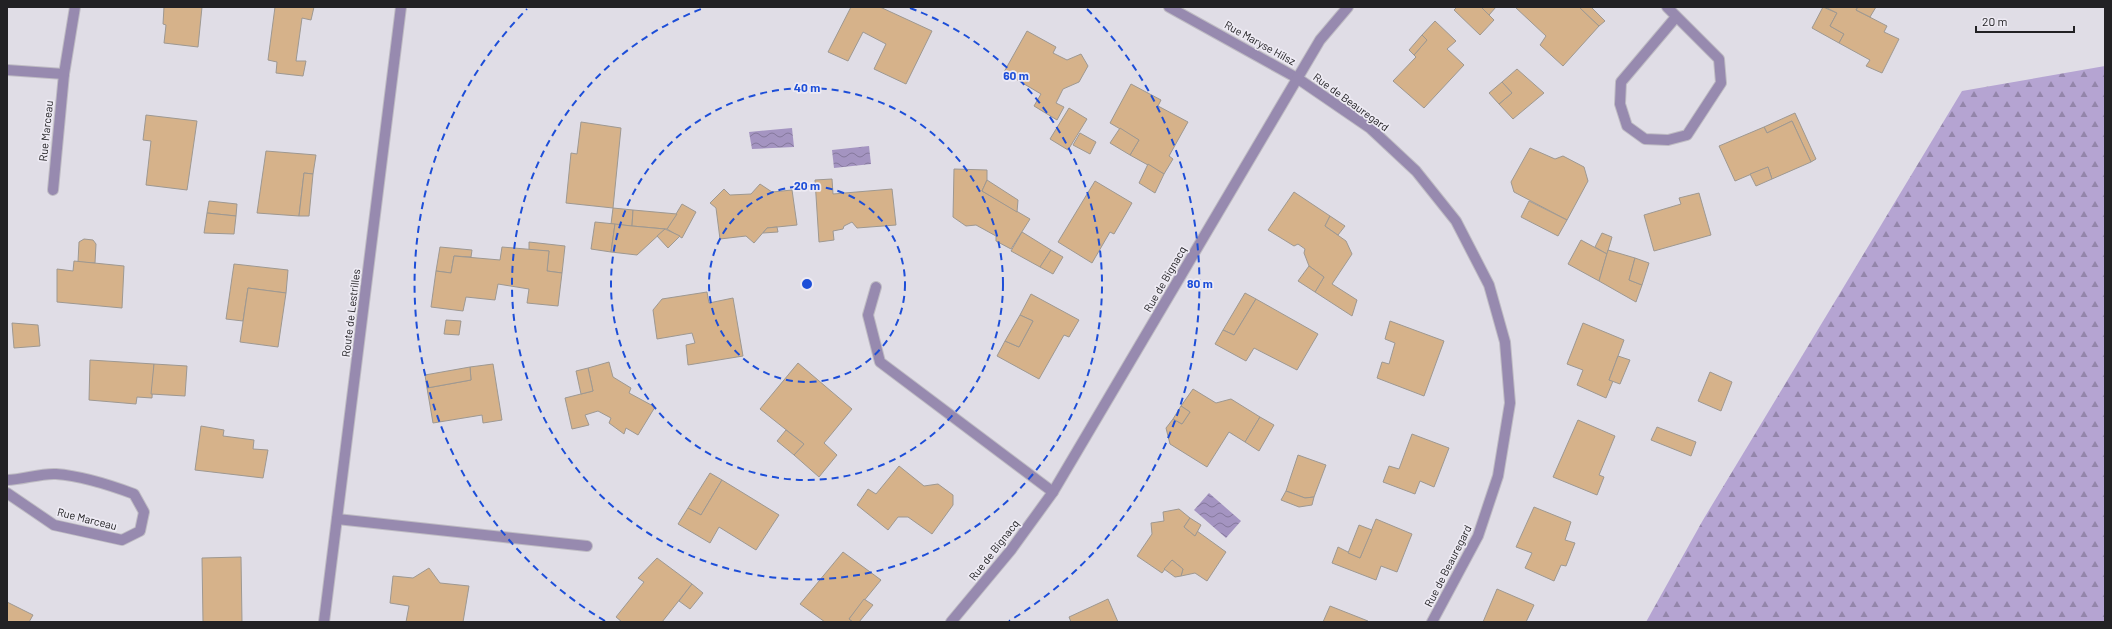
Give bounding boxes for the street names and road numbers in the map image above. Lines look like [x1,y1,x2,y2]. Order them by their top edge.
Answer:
street label: Rue Maryse Hilsz [1222,18,1298,68]
street label: Rue de Beauregard [1311,70,1392,133]
street label: Rue Marceau [36,100,55,162]
street label: Rue de Bignacq [1141,244,1189,314]
street label: Route de Lestrilles [339,268,362,358]
street label: Rue Marceau [56,505,118,532]
street label: Rue de Bignacq [966,517,1021,583]
street label: Rue de Beauregard [1421,523,1474,609]

